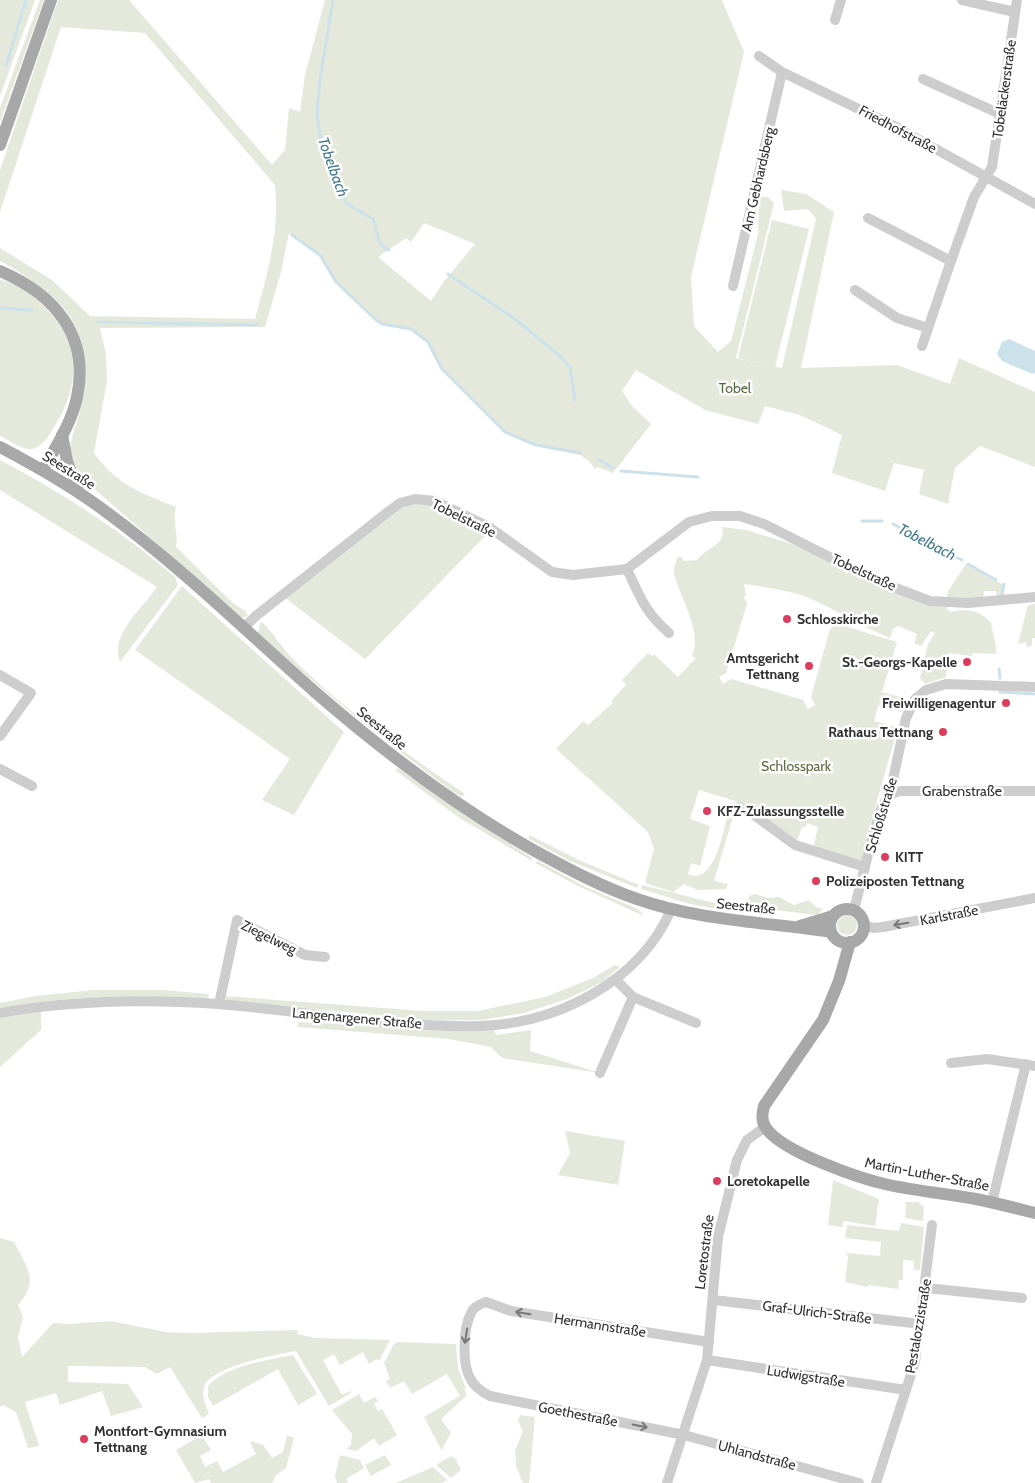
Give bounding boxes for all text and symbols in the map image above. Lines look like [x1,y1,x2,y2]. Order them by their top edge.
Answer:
street label: Tobeläckerstraße [988,38,1020,140]
street label: Friedhofstraße [856,101,940,157]
street label: Am Gebhardsberg [737,124,779,233]
water label: Tobelbach [314,135,352,199]
park label: Tobel [719,379,752,397]
street label: Seestraße [39,447,99,493]
street label: Tobelstraße [429,495,499,541]
water label: Tobelbach [895,520,959,564]
street label: Tobelstraße [829,549,899,595]
place label: Schlosskirche [797,610,879,628]
marker: Schlosskirche [781,613,793,625]
place label: Amtsgericht Tettnang [726,649,799,683]
place label: St.-Georgs-Kapelle [842,653,957,671]
marker: St.-Georgs-Kapelle [961,656,973,668]
marker: Amtsgericht Tettnang [803,660,815,672]
place label: Freiwilligenagentur [882,694,996,712]
marker: Freiwilligenagentur [1000,697,1012,709]
street label: Seestraße [353,702,411,754]
place label: Rathaus Tettnang [828,723,933,741]
marker: Rathaus Tettnang [937,726,949,738]
park label: Schlosspark [761,757,832,775]
street label: Schloßstraße [861,775,901,855]
street label: Grabenstraße [922,782,1002,800]
place label: KFZ-Zulassungsstelle [717,802,844,820]
marker: KFZ-Zulassungsstelle [701,805,713,817]
place label: KITT [895,848,924,866]
marker: KITT [879,851,891,863]
place label: Polizeiposten Tettnang [826,872,964,890]
marker: Polizeiposten Tettnang [810,875,822,887]
street label: Seestraße [716,894,776,918]
street label: Karlstraße [918,901,980,929]
street label: Ziegelweg [238,916,301,959]
one-way arrow [894,920,910,930]
street label: Langenargener Straße [291,1003,423,1033]
street label: Martin-Luther-Straße [863,1153,991,1195]
place label: Loretokapelle [727,1172,810,1190]
marker: Loretokapelle [711,1175,723,1187]
street label: Loretostraße [690,1214,718,1290]
street label: Pestalozzistraße [901,1277,935,1375]
street label: Graf-Ulrich-Straße [761,1296,873,1328]
one-way arrow [515,1308,531,1318]
street label: Hermannstraße [553,1309,647,1341]
one-way arrow [461,1327,471,1343]
street label: Ludwigstraße [766,1361,846,1391]
street label: Goethestraße [537,1397,619,1431]
place label: Montfort-Gymnasium Tettnang [94,1422,227,1456]
one-way arrow [632,1422,648,1432]
marker: Montfort-Gymnasium Tettnang [78,1433,90,1445]
street label: Uhlandstraße [716,1436,798,1474]

